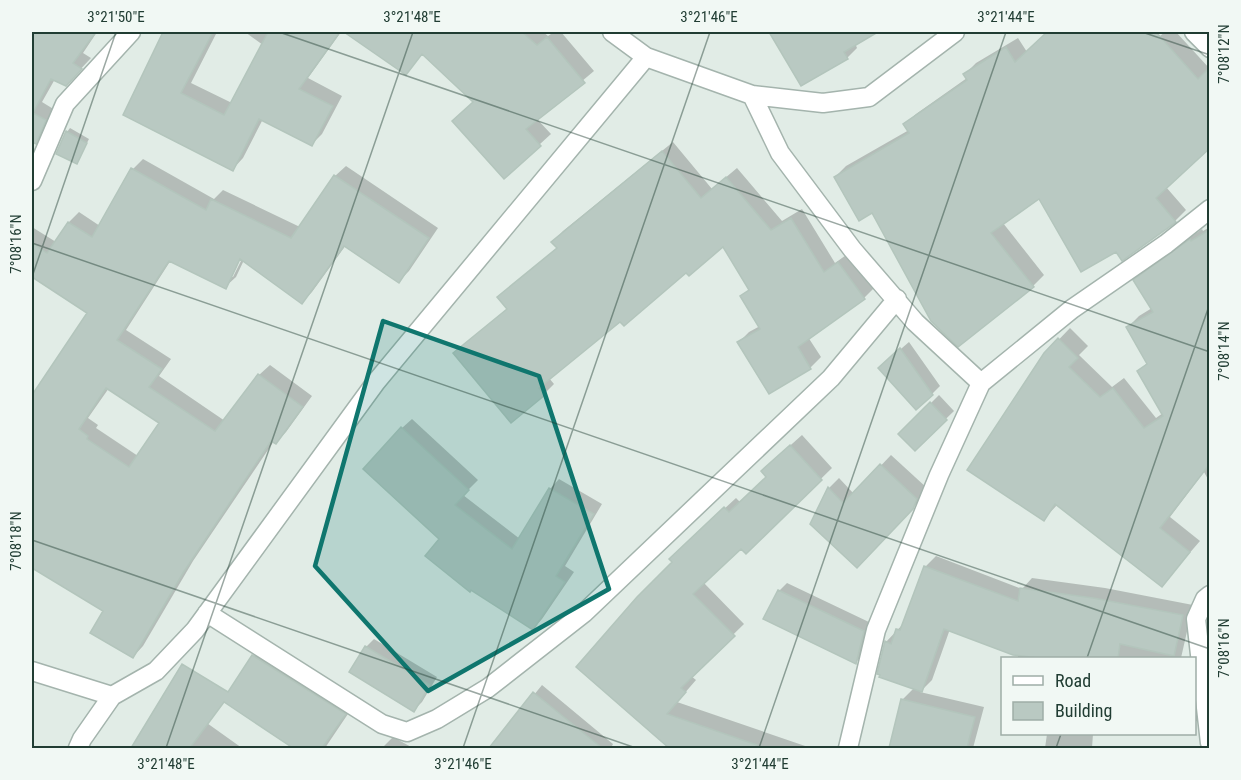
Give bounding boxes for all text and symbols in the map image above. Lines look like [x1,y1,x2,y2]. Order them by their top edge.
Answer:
text: 3°21'50"E [87,8,145,26]
text: 3°21'48"E [383,8,441,26]
text: 3°21'46"E [680,8,738,26]
text: 3°21'44"E [977,8,1035,26]
text: 7°08'12"N [1215,24,1233,84]
text: 7°08'16"N [7,214,25,274]
text: 7°08'14"N [1215,321,1233,381]
text: 7°08'18"N [7,511,25,571]
text: 7°08'16"N [1215,618,1233,678]
legend [1001,657,1196,735]
text: Road [1055,670,1091,691]
text: Building [1055,700,1112,721]
text: 3°21'48"E [137,755,195,773]
text: 3°21'46"E [434,755,492,773]
text: 3°21'44"E [731,755,789,773]

